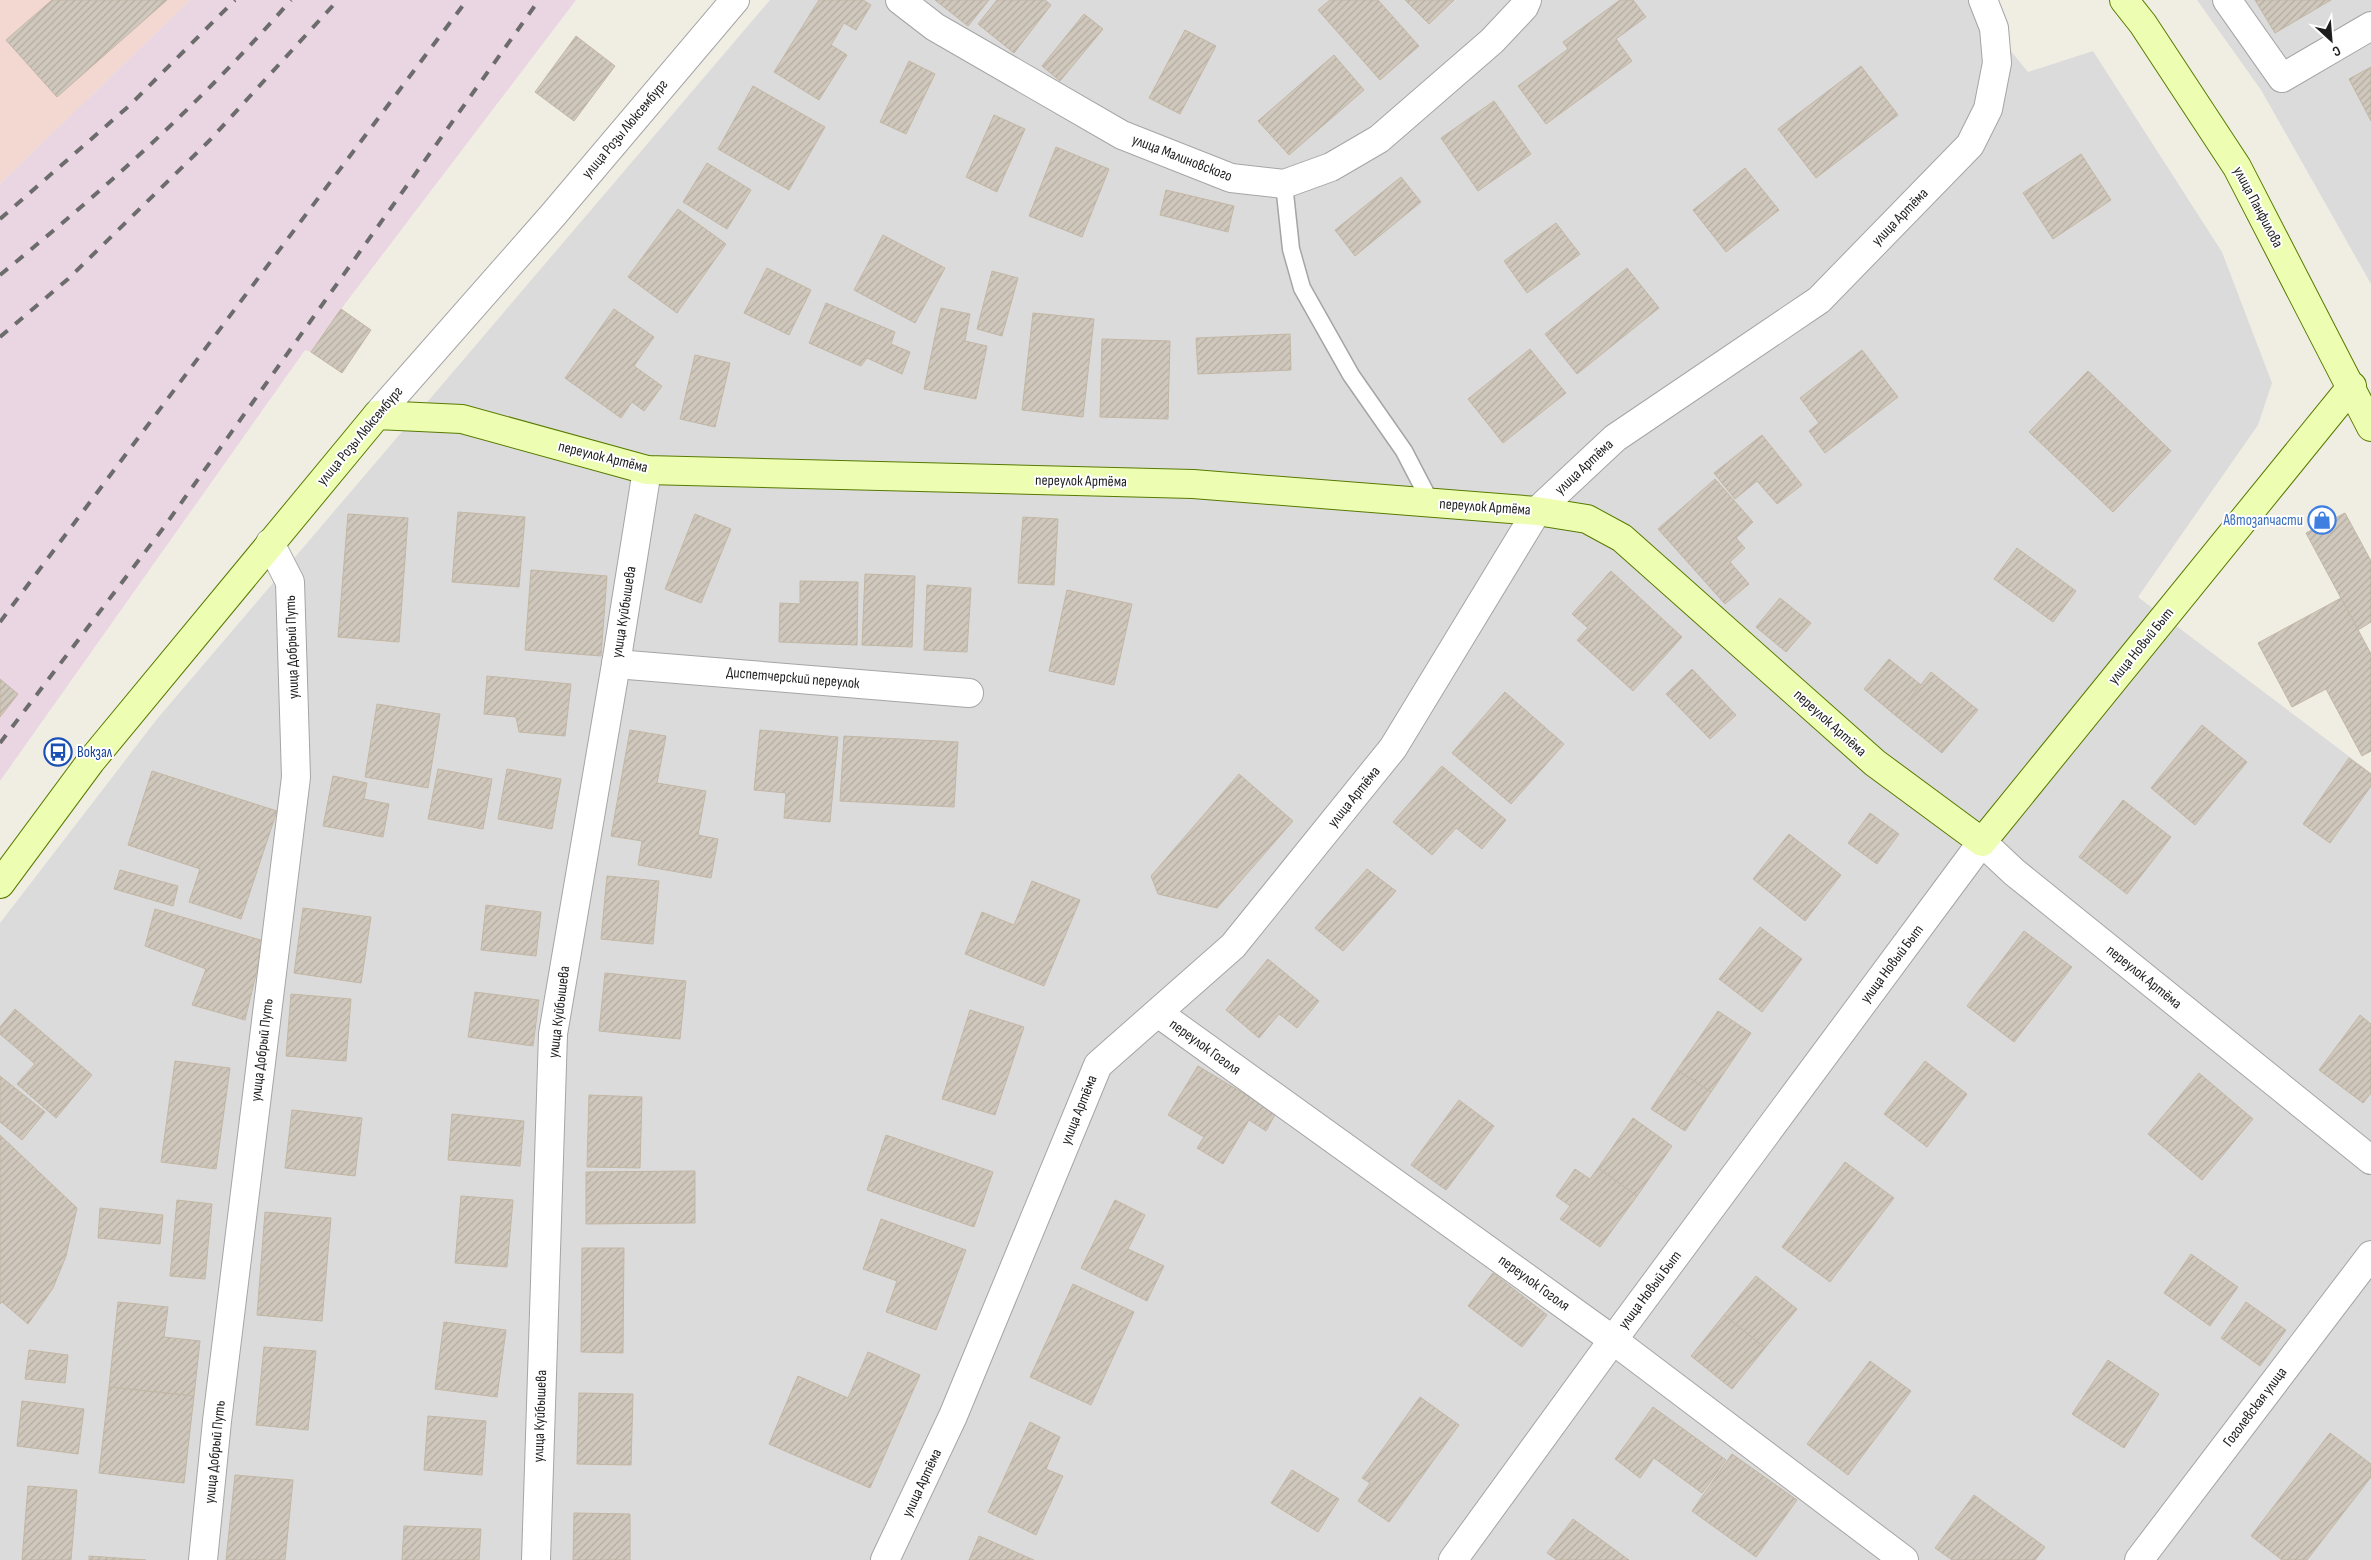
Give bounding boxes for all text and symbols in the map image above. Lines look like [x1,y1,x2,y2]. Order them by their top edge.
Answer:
north arrow [2306,15,2356,65]
text: С [2330,42,2343,60]
street label: улица Розы Люксембург [578,75,672,183]
street label: улица Малиновского [1129,130,1235,186]
street label: улица Панфилова [2229,163,2287,251]
street label: улица Артёма [1868,184,1932,250]
street label: улица Розы Люксембург [313,382,407,490]
street label: улица Артёма [1551,435,1617,499]
street label: переулок Артёма [556,437,650,477]
street label: переулок Артёма [1035,471,1127,491]
street label: переулок Артёма [1439,494,1532,520]
shop icon: Автозапчасти [2307,505,2337,535]
place label: Автозапчасти [2222,511,2303,530]
street label: улица Куйбышева [607,565,641,659]
street label: улица Добрый Путь [281,595,303,699]
street label: улица Новый Быт [2104,604,2178,688]
street label: Диспетчерский переулок [726,663,861,693]
street label: переулок Артёма [1790,685,1871,761]
bus stop icon: Вокзал [43,737,73,767]
place label: Вокзал [77,743,113,762]
street label: улица Артёма [1324,762,1385,831]
street label: улица Новый Быт [1856,921,1928,1007]
street label: переулок Артёма [2102,941,2186,1013]
street label: улица Куйбышева [544,965,574,1059]
street label: улица Добрый Путь [246,997,278,1103]
street label: переулок Гоголя [1166,1015,1244,1079]
street label: улица Артёма [1056,1072,1102,1148]
street label: улица Новый Быт [1614,1247,1686,1333]
street label: переулок Гоголя [1495,1251,1573,1315]
street label: Гоголевская улица [2219,1363,2291,1451]
street label: улица Куйбышева [529,1369,551,1463]
street label: улица Добрый Путь [200,1399,230,1505]
street label: улица Артёма [898,1446,946,1520]

